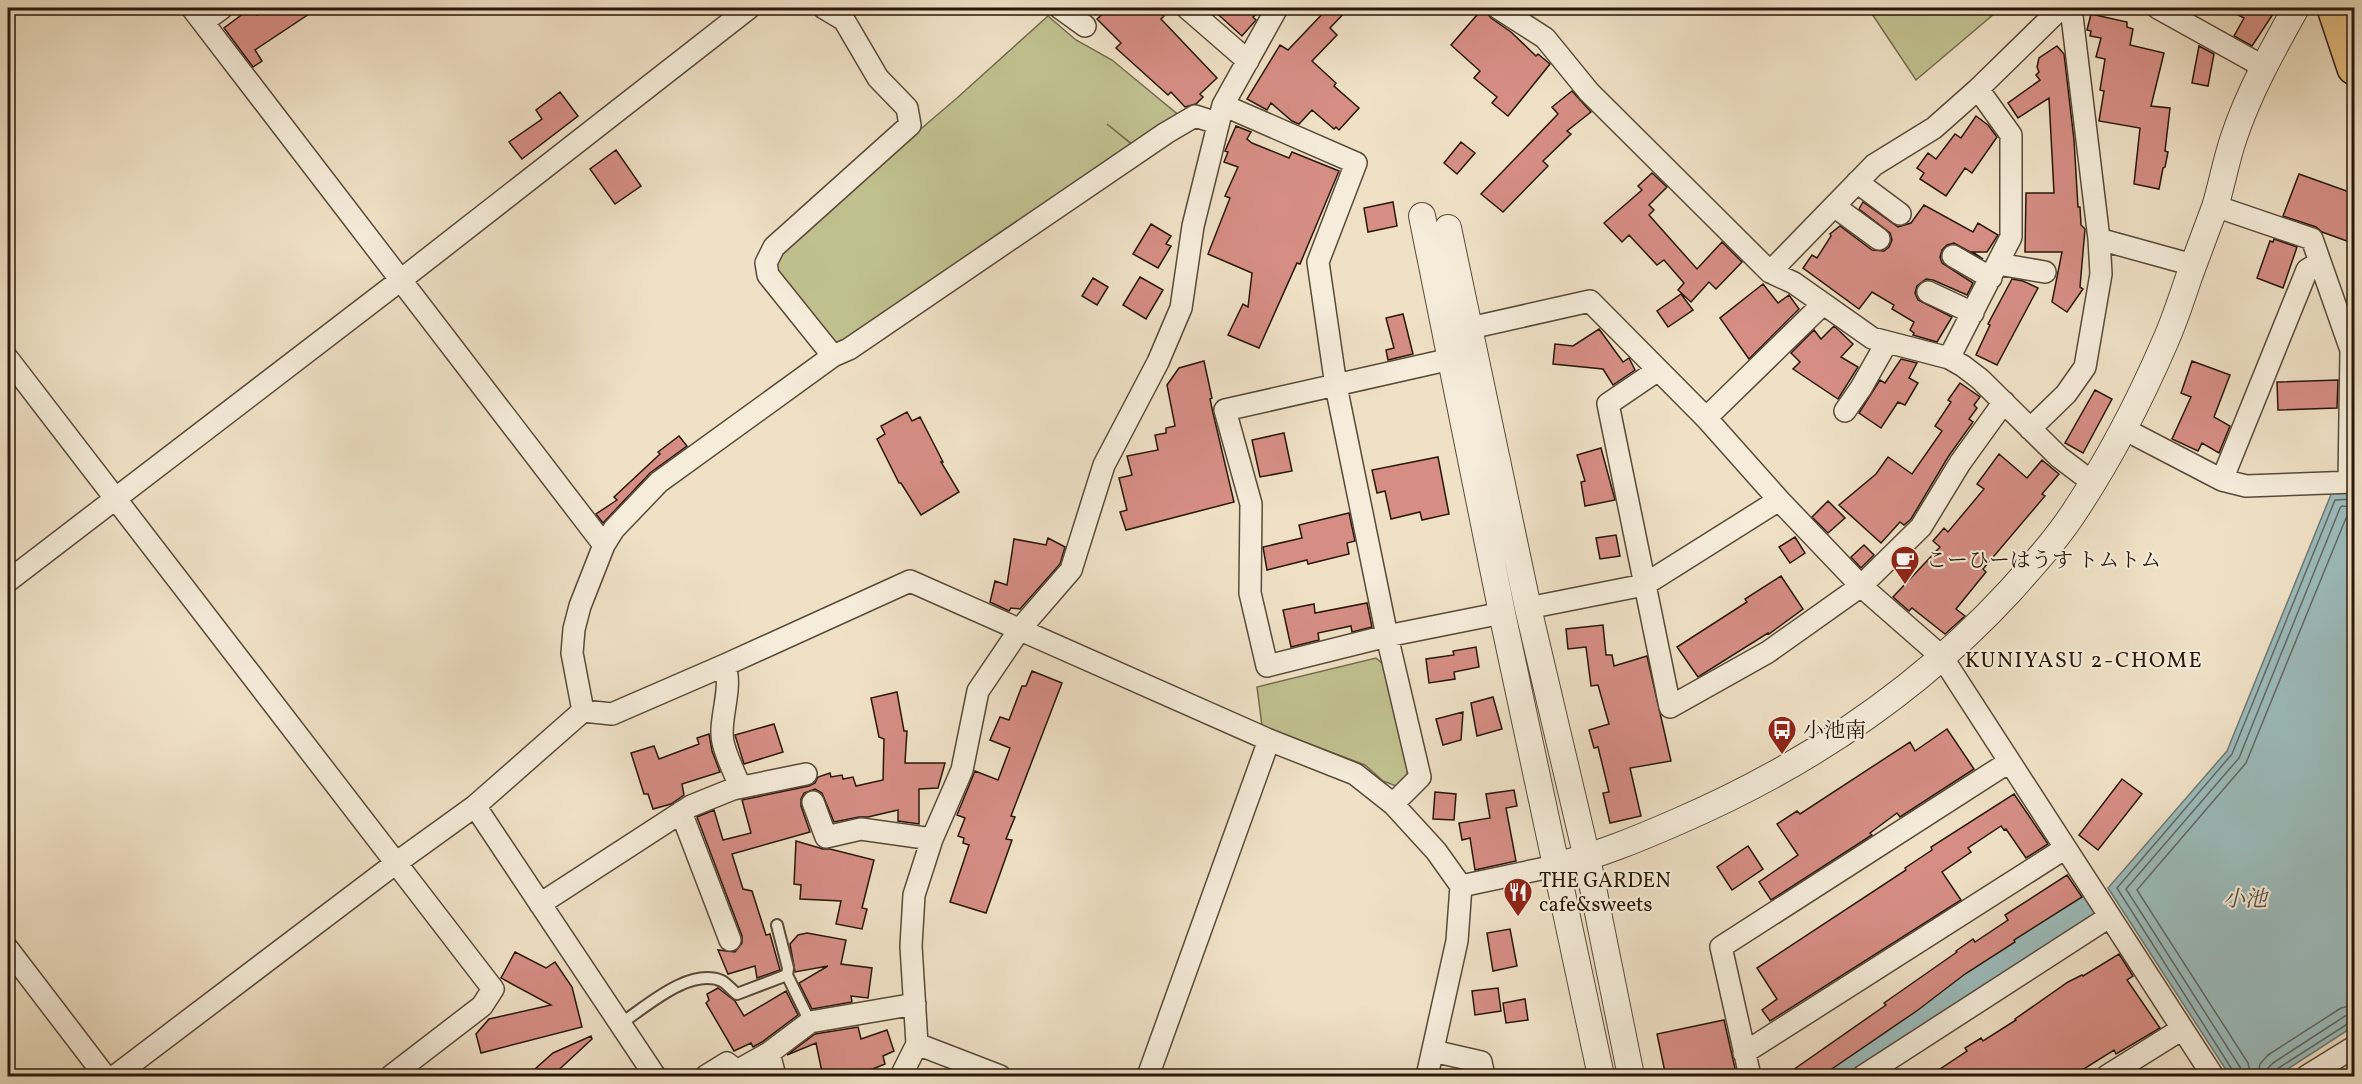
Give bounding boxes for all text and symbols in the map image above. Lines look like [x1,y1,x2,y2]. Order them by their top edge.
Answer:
cafe icon: こーひーはうす トムトム [1889,544,1921,586]
place label: こーひーはうす トムトム [1926,547,2161,576]
district label: KUNIYASU 2-CHOME [1965,646,2203,677]
bus stop icon: 小池南 [1766,714,1798,756]
place label: 小池南 [1803,717,1866,746]
place label: THE GARDEN cafe&sweets [1539,867,1671,920]
restaurant icon: THE GARDEN cafe&sweets [1502,876,1534,918]
water label: 小池 [2223,885,2270,916]

